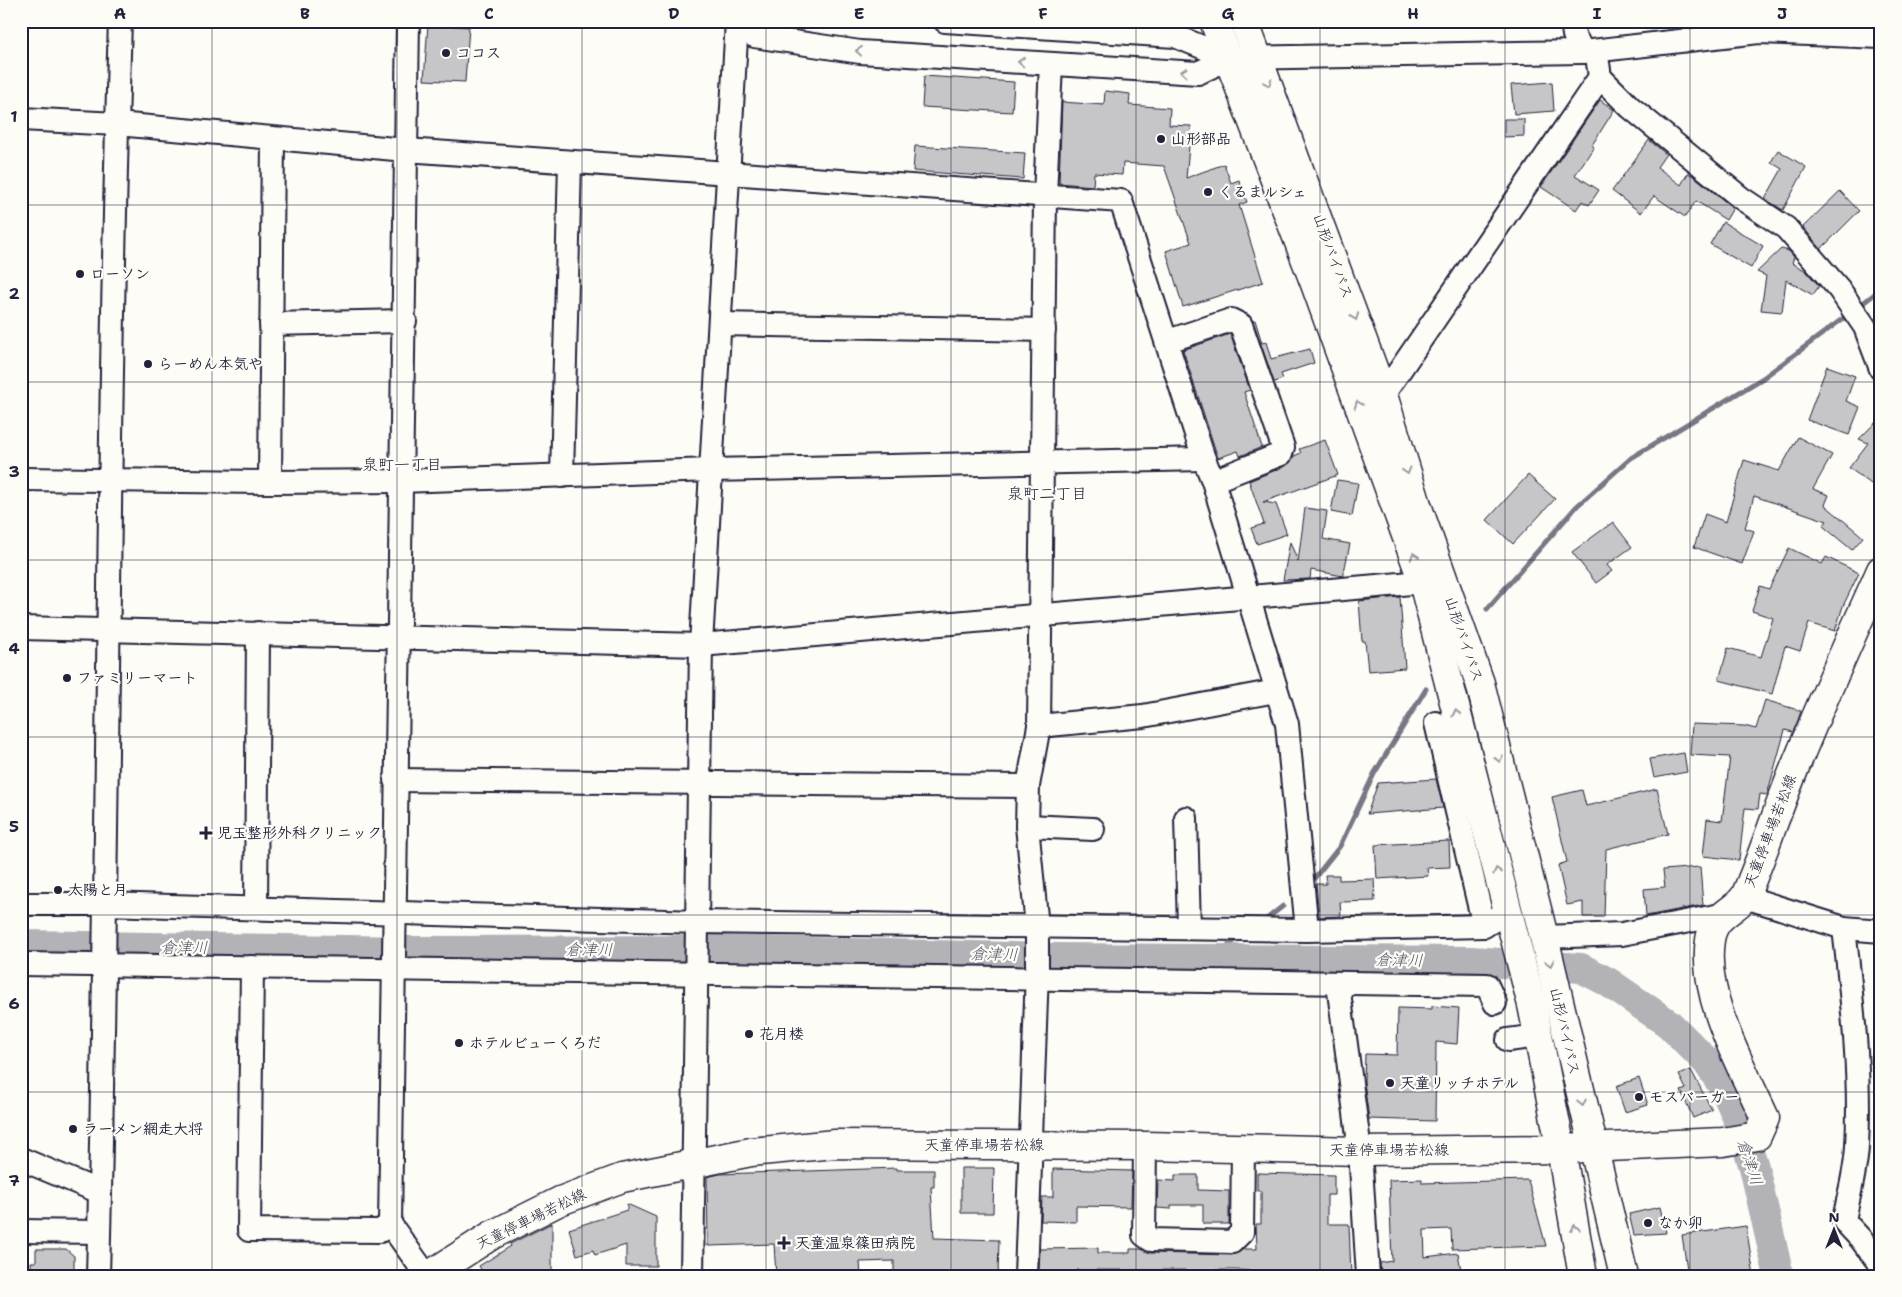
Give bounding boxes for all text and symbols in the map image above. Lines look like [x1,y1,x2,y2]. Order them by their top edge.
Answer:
text: A [114,3,126,24]
text: B [300,3,310,24]
text: C [484,3,494,24]
text: D [668,3,680,24]
text: E [854,3,864,24]
text: F [1038,3,1048,24]
text: G [1222,3,1235,24]
text: H [1407,3,1419,24]
text: I [1593,3,1602,24]
text: J [1777,3,1787,24]
place label: ココス [456,43,501,63]
one-way arrow [855,46,863,57]
marker: ココス [440,47,452,59]
one-way arrow [1017,57,1025,68]
one-way arrow [1179,67,1187,78]
one-way arrow [1262,78,1272,87]
text: 1 [10,106,18,127]
place label: 山形部品 [1171,129,1231,149]
marker: 山形部品 [1155,133,1167,145]
place label: くるまルシェ [1218,182,1307,202]
marker: くるまルシェ [1202,186,1214,198]
street label: 山形バイパス [1308,210,1358,302]
place label: ローソン [90,264,150,284]
marker: ローソン [74,268,86,280]
text: 2 [8,283,20,304]
one-way arrow [1349,312,1359,321]
place label: らーめん本気や [158,354,263,374]
marker: らーめん本気や [142,358,154,370]
one-way arrow [1354,400,1364,409]
district label: 泉町一丁目 [362,454,442,475]
text: 3 [8,461,20,482]
one-way arrow [1401,466,1411,475]
district label: 泉町二丁目 [1007,483,1087,504]
one-way arrow [1410,553,1420,561]
street label: 山形バイパス [1440,593,1488,685]
text: 4 [8,638,20,659]
place label: ファミリーマート [77,668,198,688]
marker: ファミリーマート [61,672,73,684]
one-way arrow [1451,709,1462,718]
one-way arrow [1493,755,1504,764]
street label: 天童停車場若松線 [1739,771,1801,891]
text: 5 [9,816,19,837]
place label: 児玉整形外科クリニック [217,823,382,843]
marker: 児玉整形外科クリニック [199,826,213,840]
one-way arrow [1492,867,1502,875]
place label: 太陽と月 [68,880,128,900]
marker: 太陽と月 [52,884,64,896]
water label: 倉津川 [160,937,208,958]
water label: 倉津川 [565,939,613,960]
water label: 倉津川 [970,943,1018,965]
water label: 倉津川 [1375,949,1423,971]
one-way arrow [1544,958,1555,967]
street label: 山形バイパス [1545,985,1585,1077]
text: 6 [8,993,20,1014]
place label: 花月楼 [759,1024,804,1044]
marker: 花月楼 [743,1028,755,1040]
place label: ホテルビューくろだ [469,1033,602,1053]
marker: ホテルビューくろだ [453,1037,465,1049]
place label: 天童リッチホテル [1400,1073,1519,1093]
marker: 天童リッチホテル [1384,1077,1396,1089]
place label: モスバーガー [1649,1087,1739,1107]
marker: モスバーガー [1633,1091,1645,1103]
one-way arrow [1576,1099,1587,1108]
place label: ラーメン網走大将 [83,1119,203,1139]
marker: ラーメン網走大将 [67,1123,79,1135]
street label: 天童停車場若松線 [924,1135,1044,1155]
water label: 倉津川 [1733,1136,1767,1188]
street label: 天童停車場若松線 [1329,1140,1449,1160]
text: 7 [8,1170,20,1191]
street label: 天童停車場若松線 [473,1184,589,1254]
north arrow [1810,1204,1860,1254]
text: N [1828,1208,1840,1226]
place label: なか卯 [1658,1213,1703,1233]
marker: なか卯 [1642,1217,1654,1229]
one-way arrow [1570,1223,1580,1232]
place label: 天童温泉篠田病院 [795,1233,915,1253]
marker: 天童温泉篠田病院 [777,1236,791,1250]

